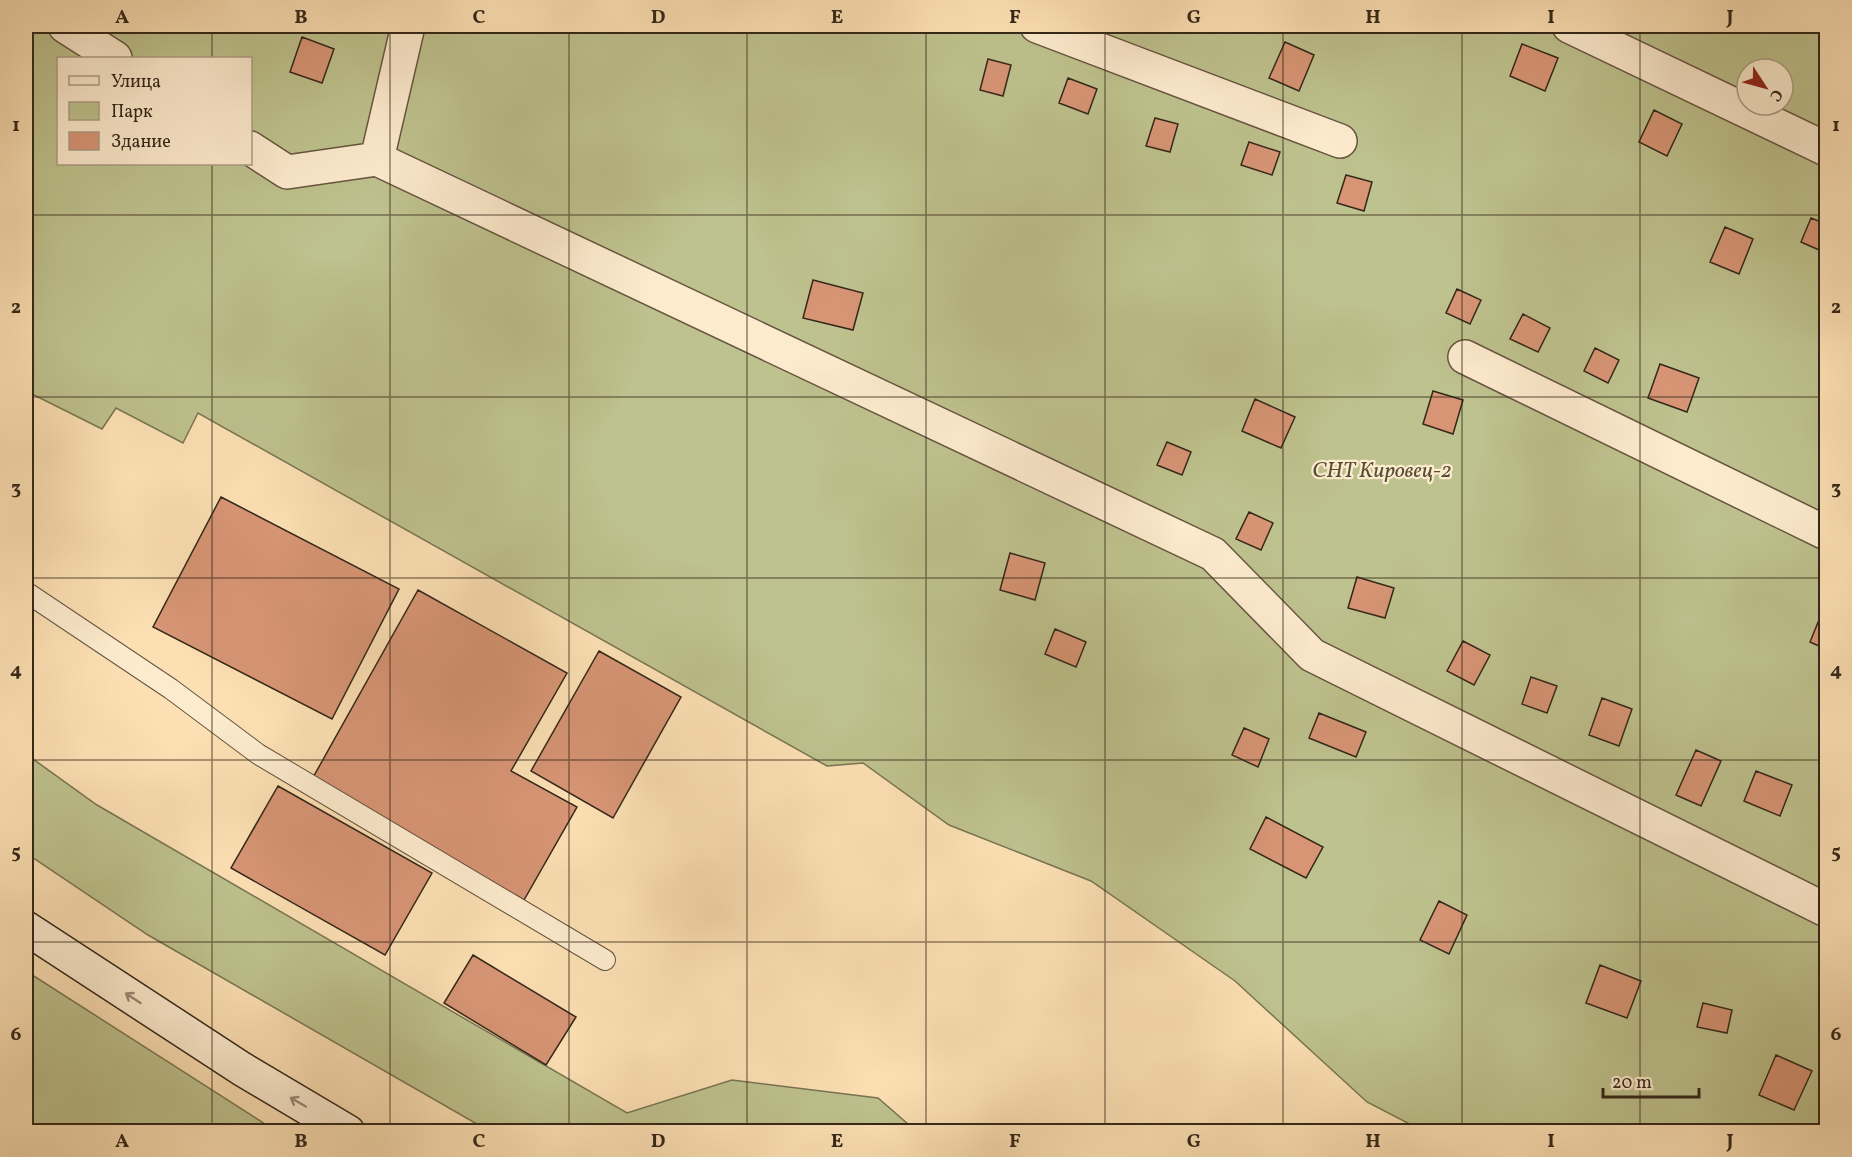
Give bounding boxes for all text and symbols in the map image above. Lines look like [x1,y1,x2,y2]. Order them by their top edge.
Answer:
text: A [115,4,129,32]
text: B [294,4,308,32]
text: C [473,4,486,32]
text: D [651,4,665,32]
text: E [831,4,843,32]
text: F [1009,4,1021,32]
text: G [1187,4,1201,32]
text: H [1365,4,1381,32]
text: I [1547,4,1555,32]
text: J [1725,4,1734,32]
legend [57,57,252,165]
north arrow [1735,57,1795,117]
text: Улица [111,70,161,95]
text: С [1764,84,1787,105]
text: Парк [111,100,153,125]
text: 1 [12,112,20,140]
text: 1 [1832,112,1840,140]
text: Здание [111,130,171,155]
text: 2 [11,294,21,322]
text: 2 [1831,294,1841,322]
park label: СНТ Кировец-2 [1312,456,1452,487]
text: 3 [11,475,21,503]
text: 3 [1831,475,1841,503]
text: 4 [10,657,22,685]
text: 4 [1830,657,1842,685]
text: 5 [11,839,21,867]
text: 5 [1831,839,1841,867]
one-way arrow [125,992,141,1004]
text: 6 [11,1021,22,1049]
text: 6 [1831,1021,1842,1049]
scale bar [1603,1061,1699,1099]
text: 20 m [1612,1071,1652,1096]
one-way arrow [289,1096,307,1107]
text: A [115,1128,129,1156]
text: B [294,1128,308,1156]
text: C [473,1128,486,1156]
text: D [651,1128,665,1156]
text: E [831,1128,843,1156]
text: F [1009,1128,1021,1156]
text: G [1187,1128,1201,1156]
text: H [1365,1128,1381,1156]
text: I [1547,1128,1555,1156]
text: J [1725,1128,1734,1156]

